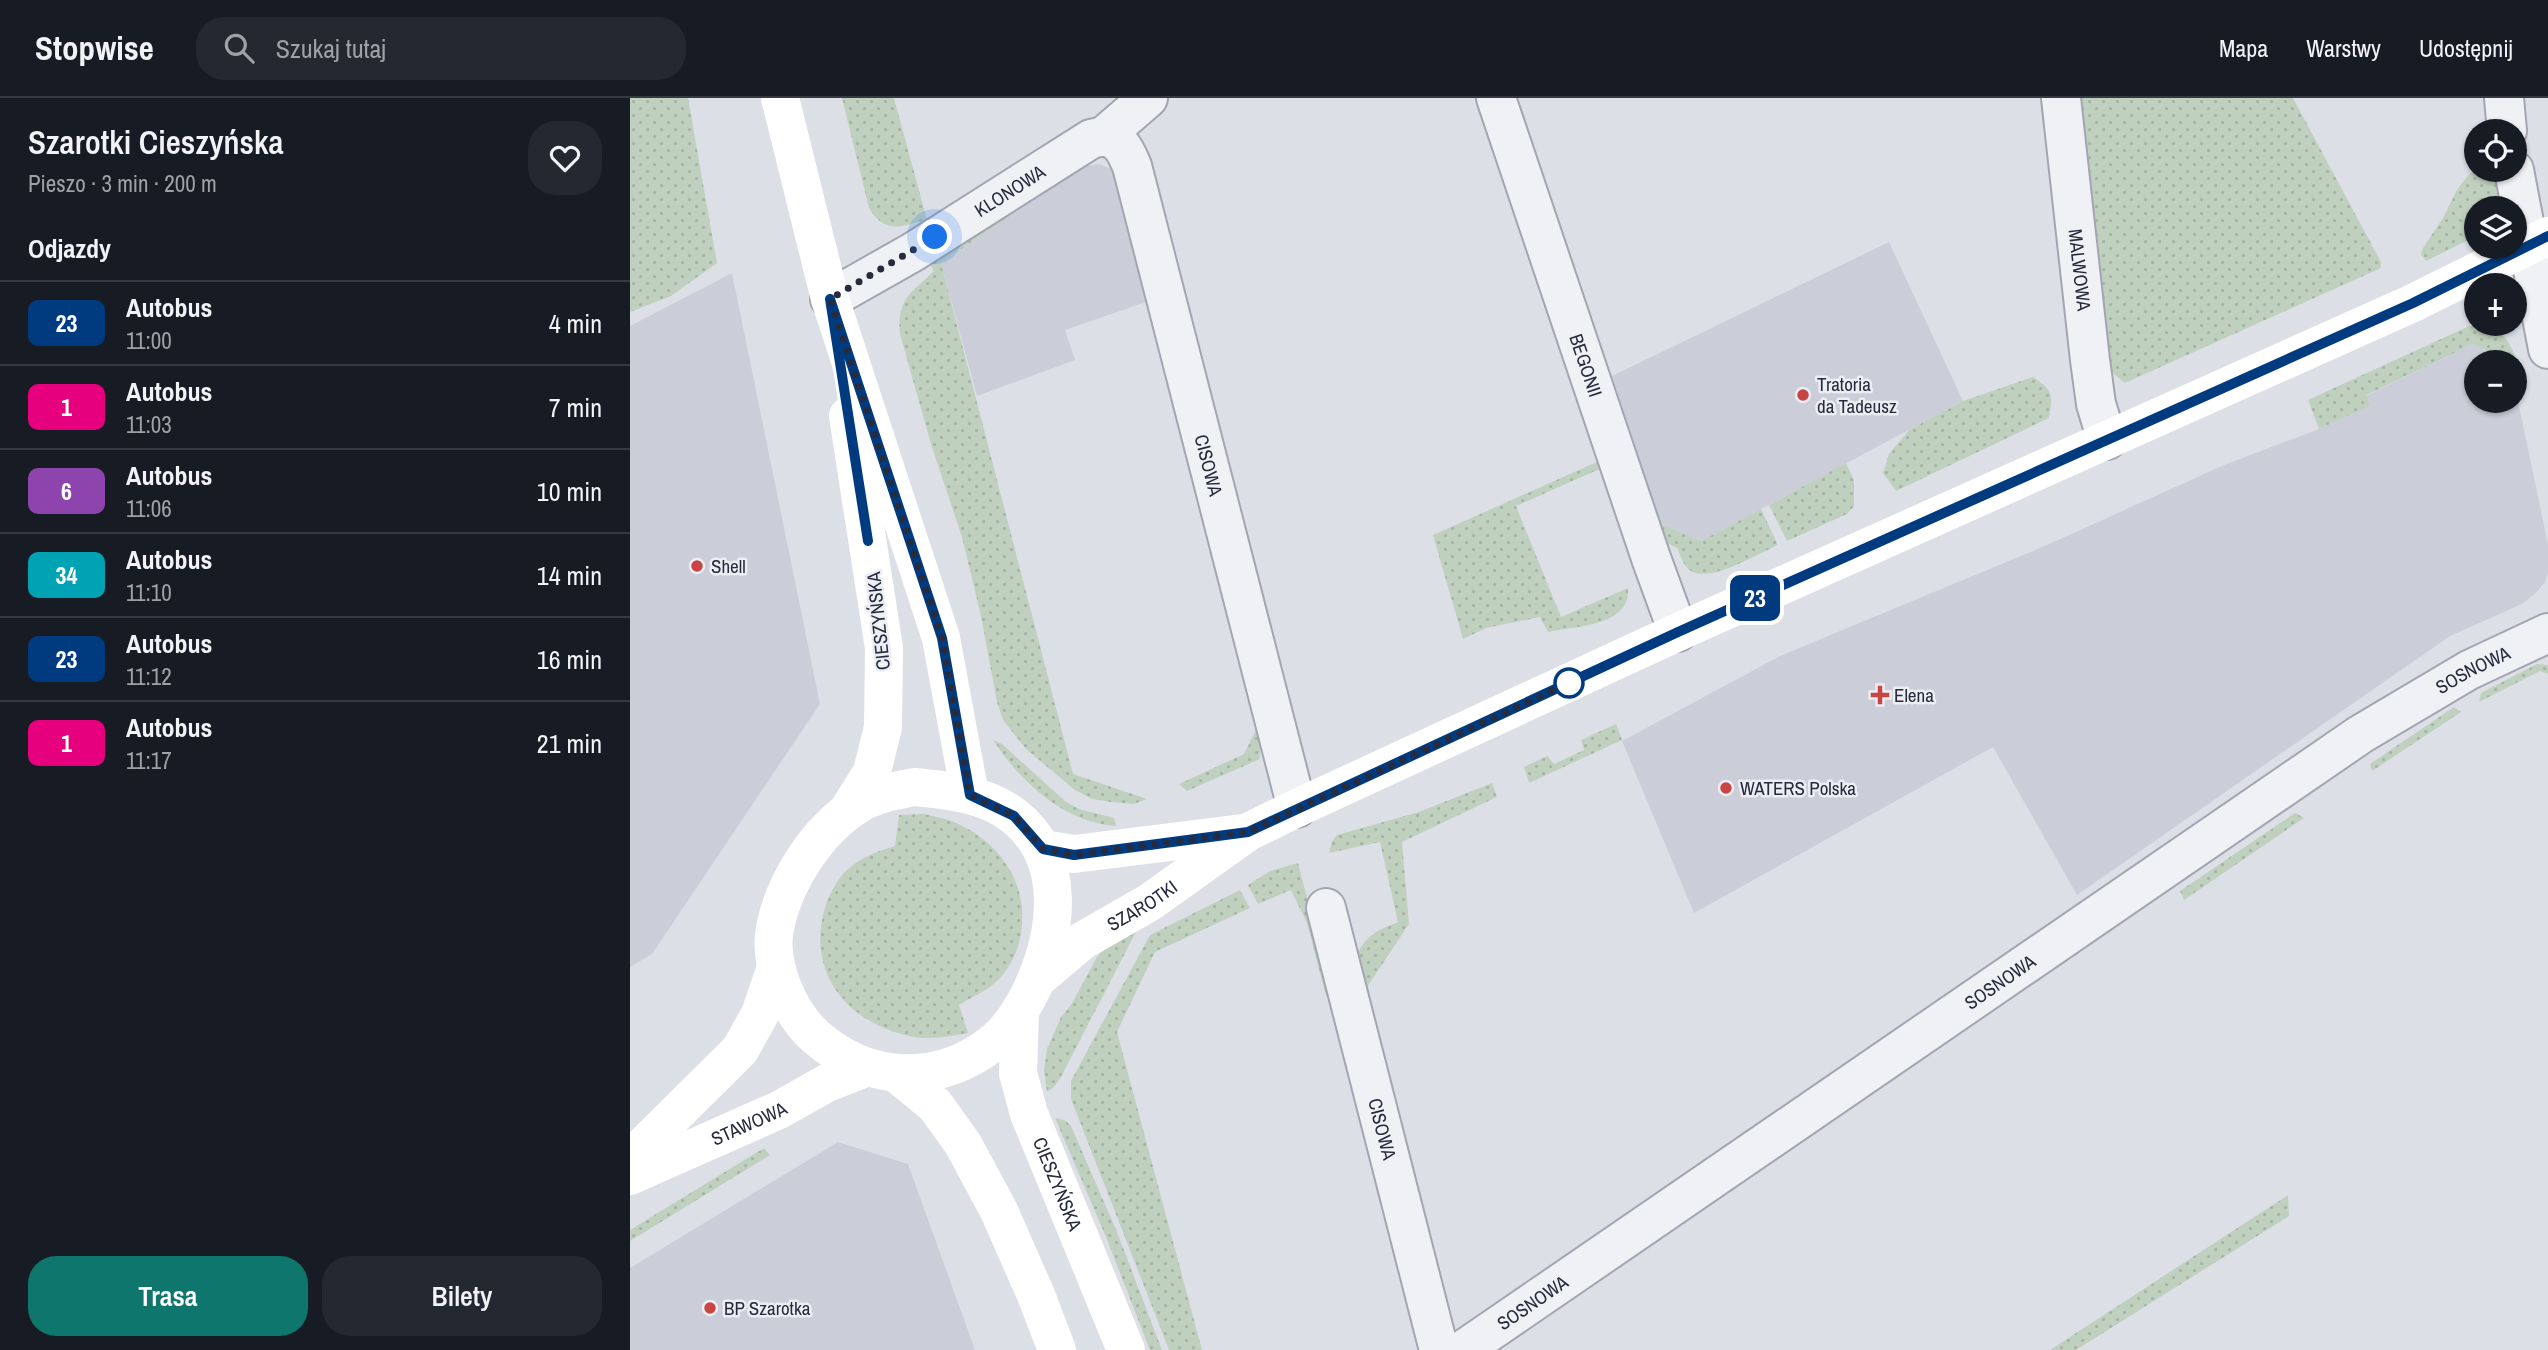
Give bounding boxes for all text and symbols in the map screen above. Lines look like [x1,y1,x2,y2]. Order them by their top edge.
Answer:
search box [196,17,686,80]
text: Stopwise [35,26,154,70]
icon: search [220,29,258,67]
text: Szukaj tutaj [276,31,386,66]
text: Mapa [2219,32,2268,64]
text: Warstwy [2306,32,2381,64]
text: Udostępnij [2419,32,2513,64]
map controls [2464,119,2527,413]
button: locate [2464,119,2527,182]
text: Szarotki Cieszyńska [28,120,284,164]
button: heart [528,121,602,195]
street label: KLONOWA [969,158,1051,223]
text: Pieszo · 3 min · 200 m [28,168,217,199]
button: layers [2464,196,2527,259]
your location [917,219,952,254]
street label: MALWOWA [2063,228,2098,313]
text: Odjazdy [28,231,111,266]
button: + [2464,273,2527,336]
text: Autobus [126,290,212,325]
text: 4 min [549,306,602,341]
text: 23 [56,307,77,339]
text: 11:00 [126,325,172,356]
street label: BEGONII [1563,330,1609,400]
button: − [2464,350,2527,413]
place label: Tratoria da Tadeusz [1817,371,1897,419]
text: Autobus [126,374,212,409]
marker: Tratoria da Tadeusz [1795,387,1811,403]
text: 7 min [549,390,602,425]
text: 1 [61,391,72,423]
text: 11:03 [126,409,172,440]
street label: CISOWA [1189,432,1229,499]
text: Autobus [126,458,212,493]
text: 10 min [537,474,602,509]
text: 6 [61,475,72,507]
text: 11:06 [126,493,172,524]
text: Autobus [126,542,212,577]
place label: Shell [711,553,746,579]
text: 14 min [537,558,602,593]
marker: Shell [689,558,705,574]
text: 34 [56,559,77,591]
street label: CIESZYŃSKA [860,570,896,671]
line badge: 23 [1724,575,1786,621]
text: 11:10 [126,577,172,608]
text: 23 [1744,582,1766,614]
text: Autobus [126,626,212,661]
street label: SOSNOWA [2431,639,2515,700]
text: 16 min [537,642,602,677]
text: 23 [56,643,77,675]
text: 11:12 [126,661,172,692]
unlabelled marker [1554,668,1584,698]
place label: Elena [1894,682,1934,708]
marker: Elena [1872,687,1888,703]
text: Autobus [126,710,212,745]
text: 21 min [537,726,602,761]
text: 1 [61,727,72,759]
text: 11:17 [126,745,172,776]
place label: WATERS Polska [1740,775,1856,801]
marker: WATERS Polska [1718,780,1734,796]
street label: SZAROTKI [1102,874,1182,937]
street label: SOSNOWA [1959,948,2041,1015]
street label: STAWOWA [707,1095,792,1151]
street label: CISOWA [1362,1095,1403,1163]
street label: CIESZYŃSKA [1027,1133,1089,1235]
button: Trasa [28,1256,308,1336]
button: Bilety [322,1256,602,1336]
street label: SOSNOWA [1492,1269,1573,1336]
place label: BP Szarotka [724,1295,811,1321]
marker: BP Szarotka [702,1300,718,1316]

